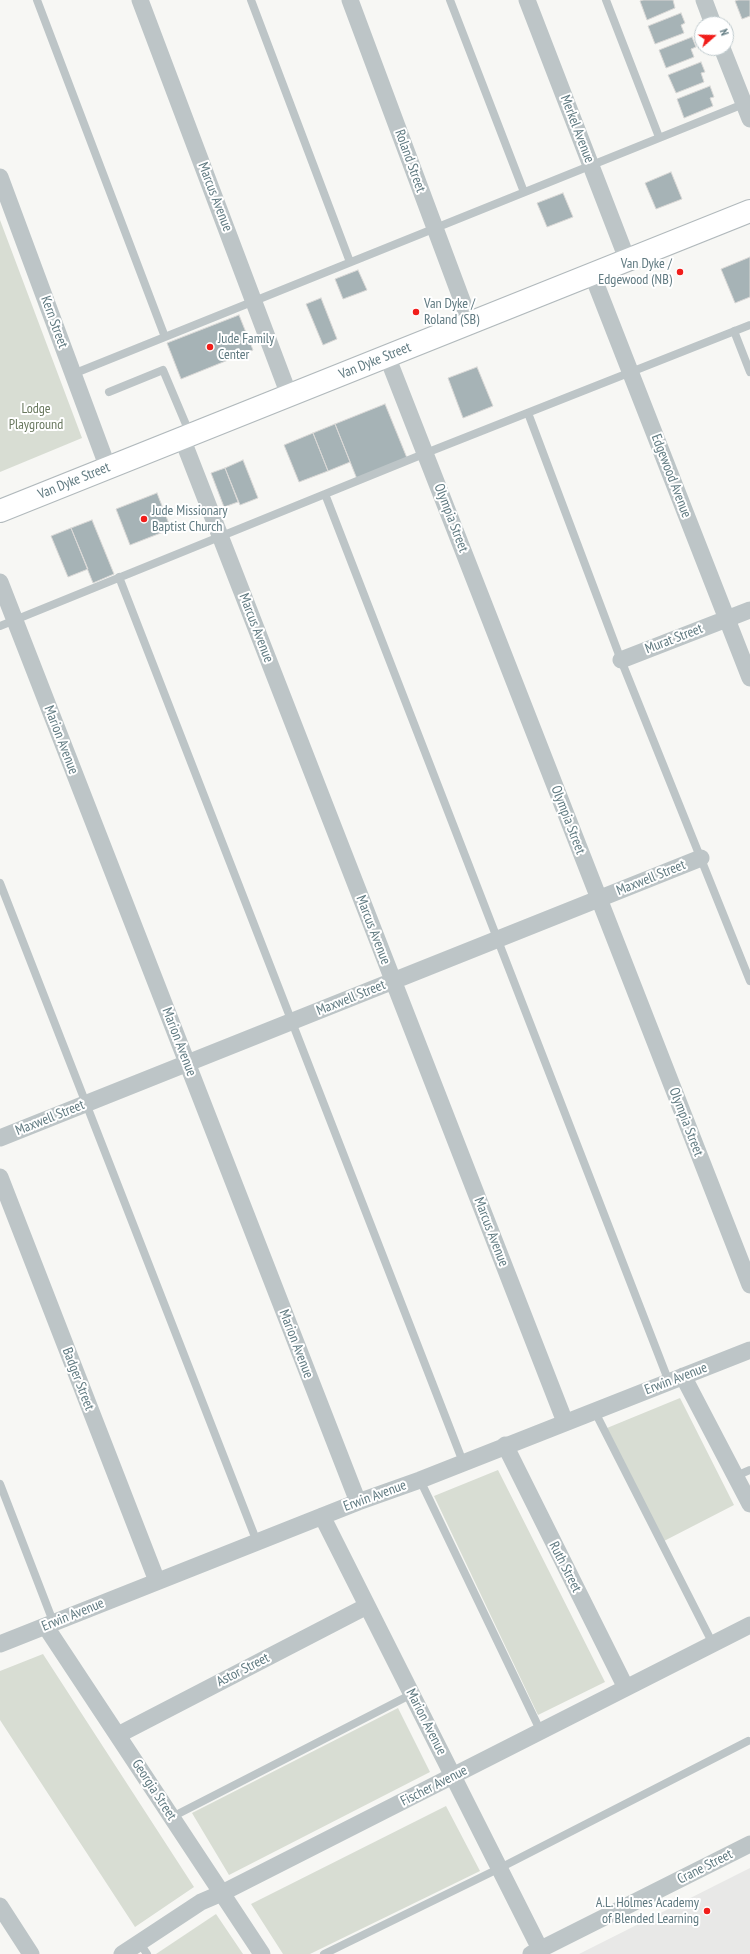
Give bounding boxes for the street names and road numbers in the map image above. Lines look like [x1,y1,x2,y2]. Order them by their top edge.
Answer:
street label: Merkel Avenue [556,93,598,165]
street label: Roland Street [391,127,429,195]
street label: Marcus Avenue [194,160,236,234]
street label: Kern Street [37,294,71,350]
street label: Van Dyke Street [337,339,413,383]
street label: Edgewood Avenue [647,432,695,520]
street label: Van Dyke Street [36,459,112,503]
street label: Olympia Street [430,481,472,555]
street label: Marcus Avenue [235,591,277,665]
street label: Murat Street [643,620,705,658]
street label: Marion Avenue [40,703,82,777]
street label: Olympia Street [547,783,589,857]
street label: Maxwell Street [614,857,688,899]
street label: Marcus Avenue [352,893,394,967]
street label: Maxwell Street [314,977,388,1019]
street label: Marion Avenue [158,1005,200,1079]
street label: Olympia Street [665,1085,707,1159]
street label: Maxwell Street [13,1097,87,1139]
street label: Marcus Avenue [470,1195,512,1269]
street label: Marion Avenue [275,1307,317,1381]
street label: Badger Street [58,1345,98,1413]
street label: Erwin Avenue [642,1359,710,1399]
street label: Erwin Avenue [341,1477,409,1515]
street label: Ruth Street [545,1539,585,1595]
street label: Erwin Avenue [39,1595,107,1635]
street label: Astor Street [214,1650,272,1690]
street label: Marion Avenue [402,1686,450,1758]
street label: Georgia Street [128,1756,180,1824]
street label: Fischer Avenue [398,1762,470,1810]
street label: Crane Street [675,1846,735,1888]

